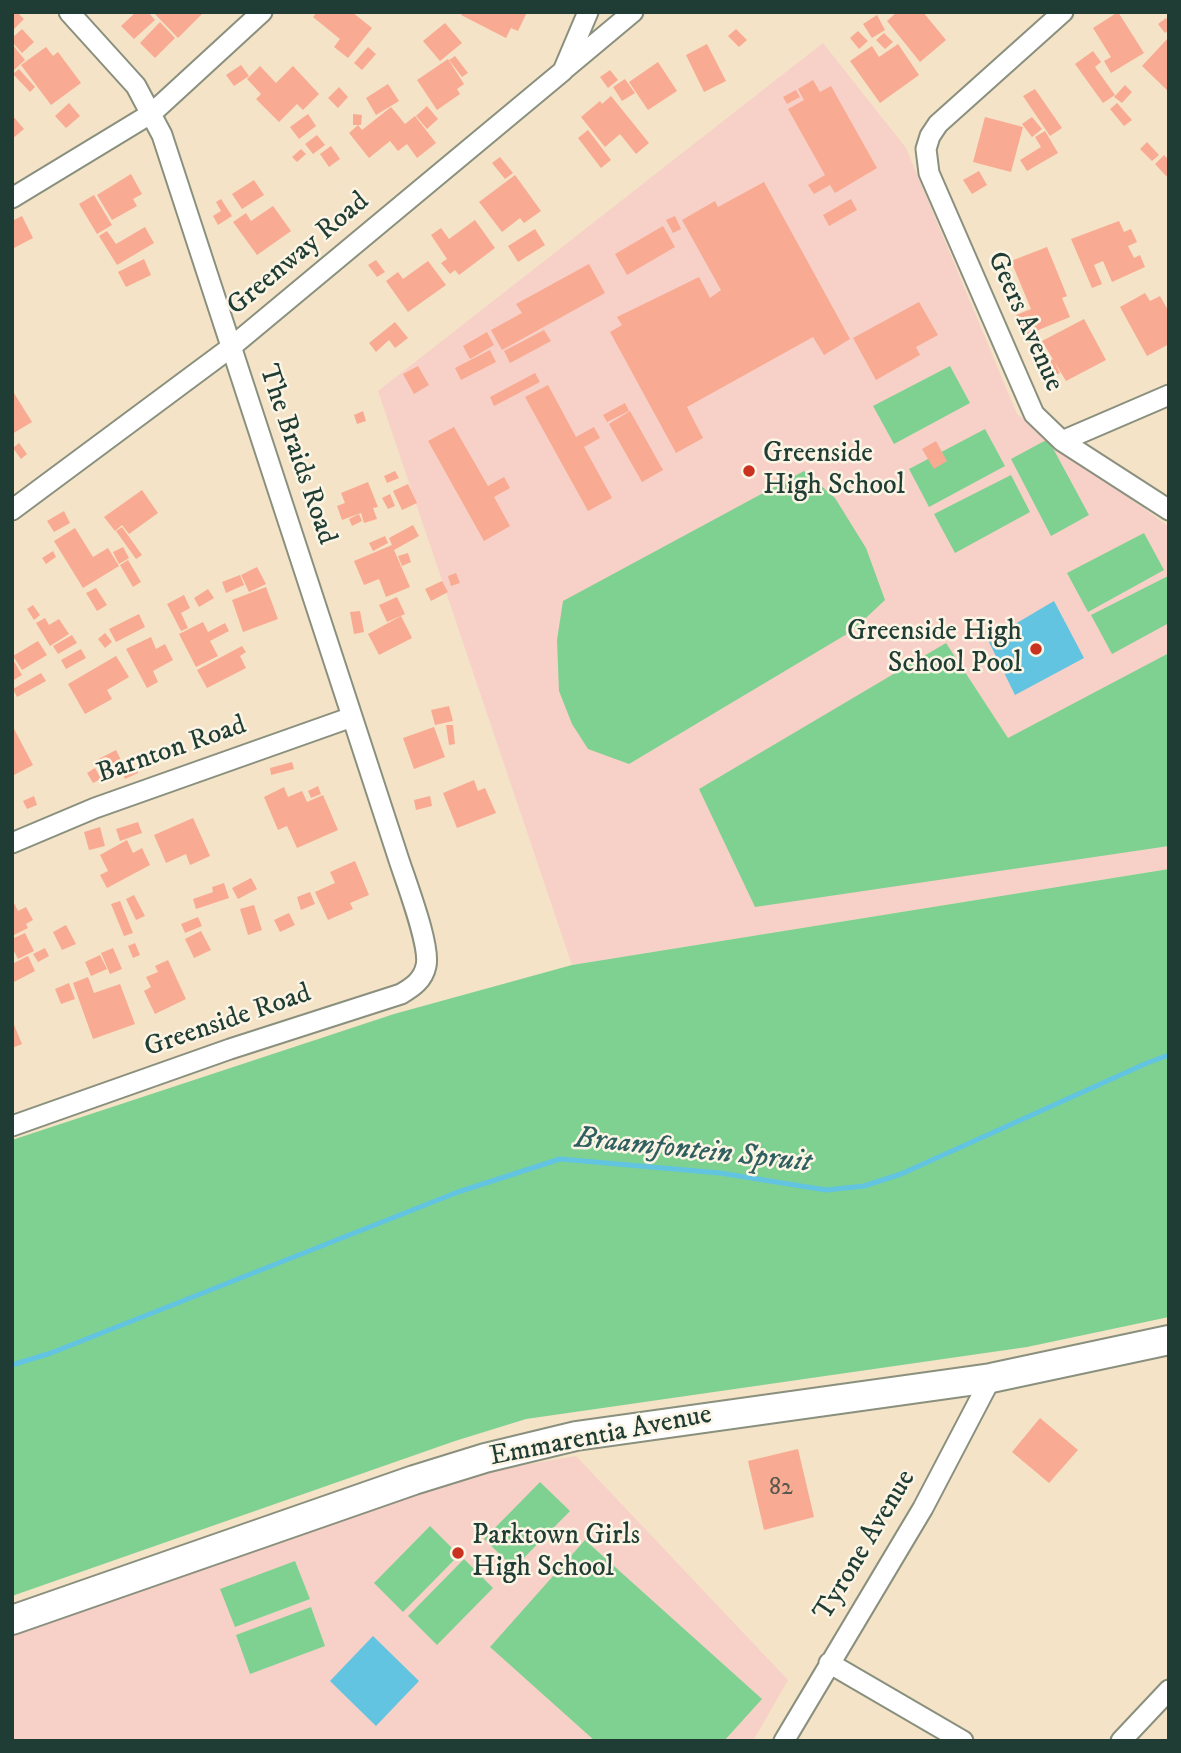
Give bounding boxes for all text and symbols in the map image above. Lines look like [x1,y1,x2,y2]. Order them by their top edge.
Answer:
street label: Greenway Road [221,186,377,324]
street label: Geers Avenue [978,247,1070,397]
street label: The Braids Road [250,361,342,549]
place label: Greenside High School [763,438,905,504]
marker: Greenside High School [741,463,757,479]
place label: Greenside High School Pool [847,616,1022,682]
marker: Greenside High School Pool [1028,641,1044,657]
street label: Barnton Road [93,710,251,792]
street label: Greenside Road [140,978,316,1066]
water label: Braamfontein Spruit [573,1122,813,1182]
street label: Emmarentia Avenue [487,1399,715,1475]
street label: Tyrone Avenue [808,1464,924,1628]
house number: 82 [769,1475,793,1503]
place label: Parktown Girls High School [472,1520,640,1586]
marker: Parktown Girls High School [450,1545,466,1561]

